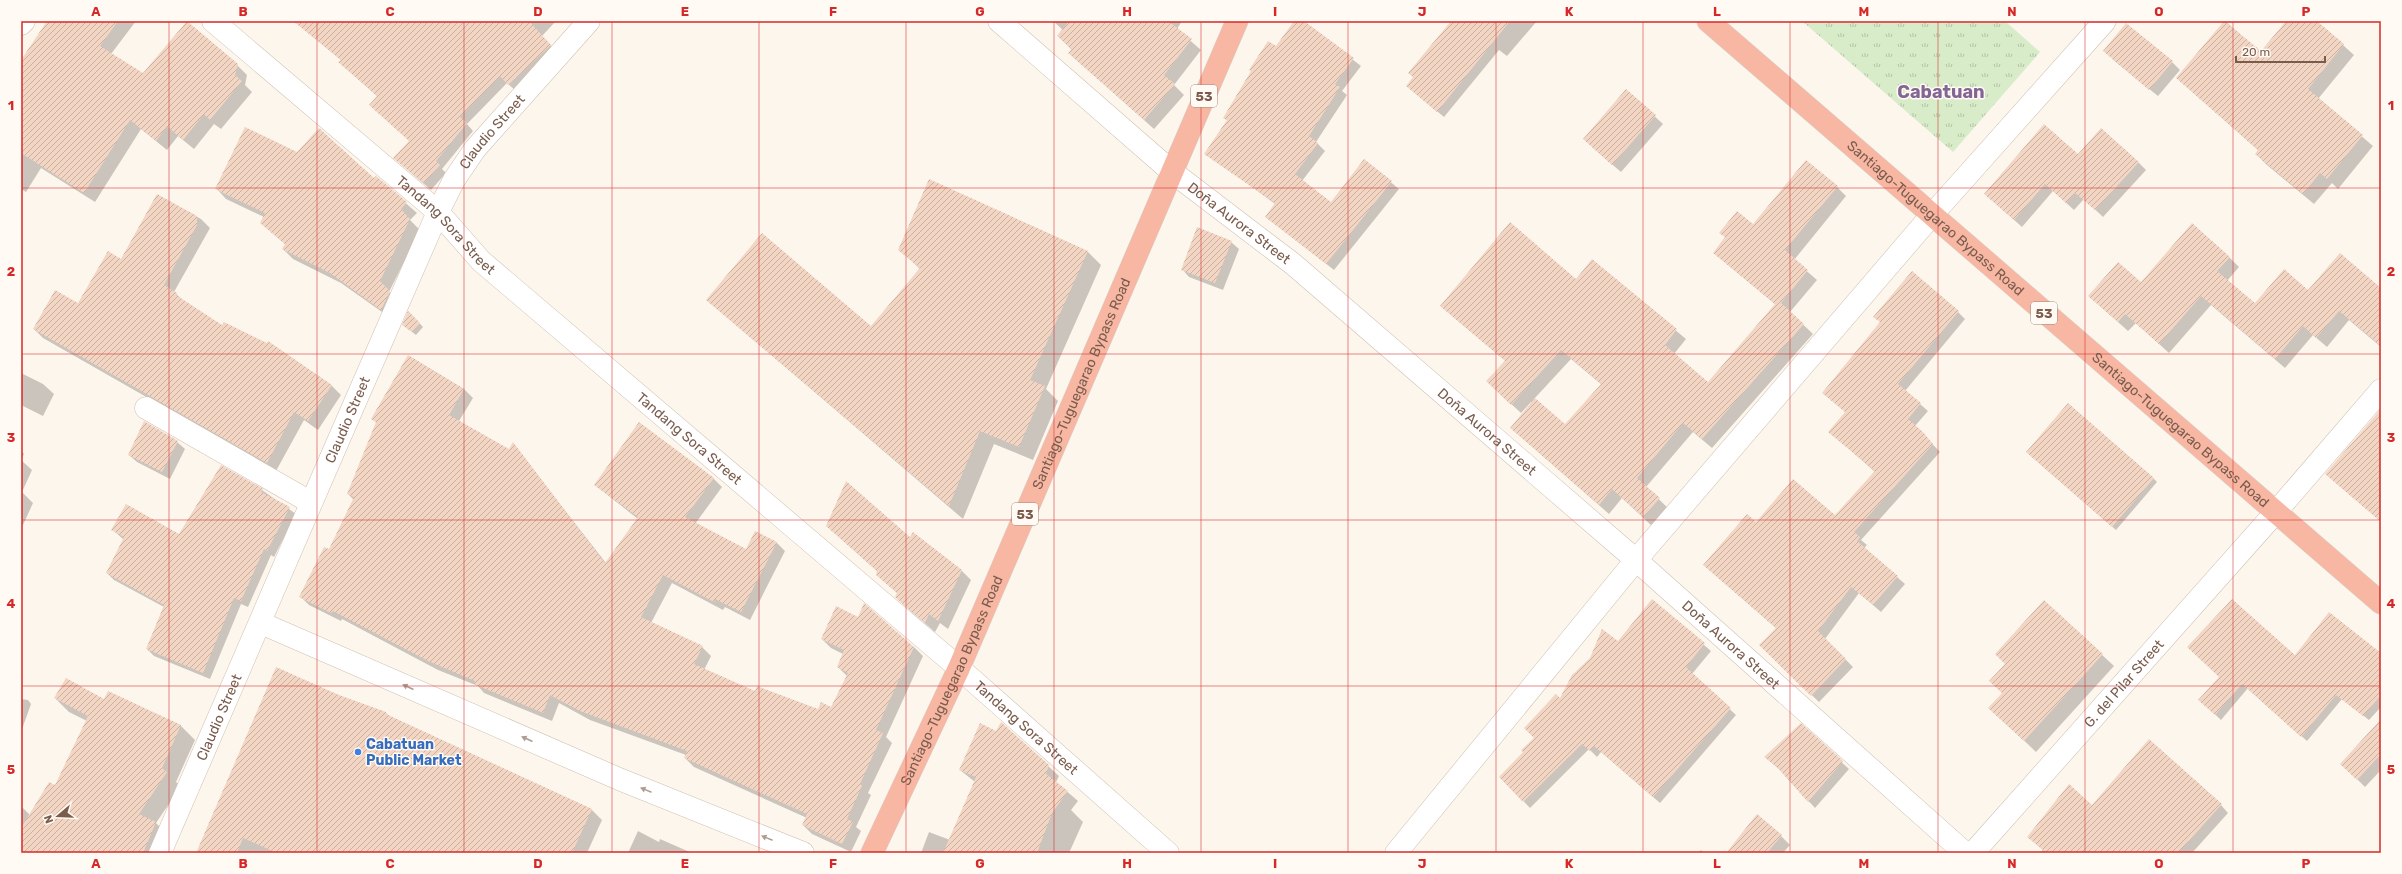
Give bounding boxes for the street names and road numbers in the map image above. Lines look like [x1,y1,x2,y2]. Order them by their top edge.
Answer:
road number: 53 [1191,85,1217,107]
street label: Claudio Street [455,90,529,172]
street label: Santiago-Tuguegarao Bypass Road [1844,137,2028,299]
street label: Tandang Sora Street [393,172,499,278]
street label: Doña Aurora Street [1184,178,1294,268]
street label: Santiago-Tuguegarao Bypass Road [1028,275,1134,492]
road number: 53 [2031,302,2057,324]
street label: Santiago-Tuguegarao Bypass Road [2089,349,2273,511]
street label: Claudio Street [321,373,374,466]
street label: Doña Aurora Street [1434,384,1540,479]
street label: Tandang Sora Street [633,389,746,488]
road number: 53 [1012,503,1038,525]
street label: Santiago-Tuguegarao Bypass Road [897,573,1006,788]
street label: Doña Aurora Street [1679,597,1784,693]
street label: G. del Pilar Street [2080,635,2168,731]
street label: Claudio Street [193,671,245,763]
street label: Tandang Sora Street [971,677,1082,778]

